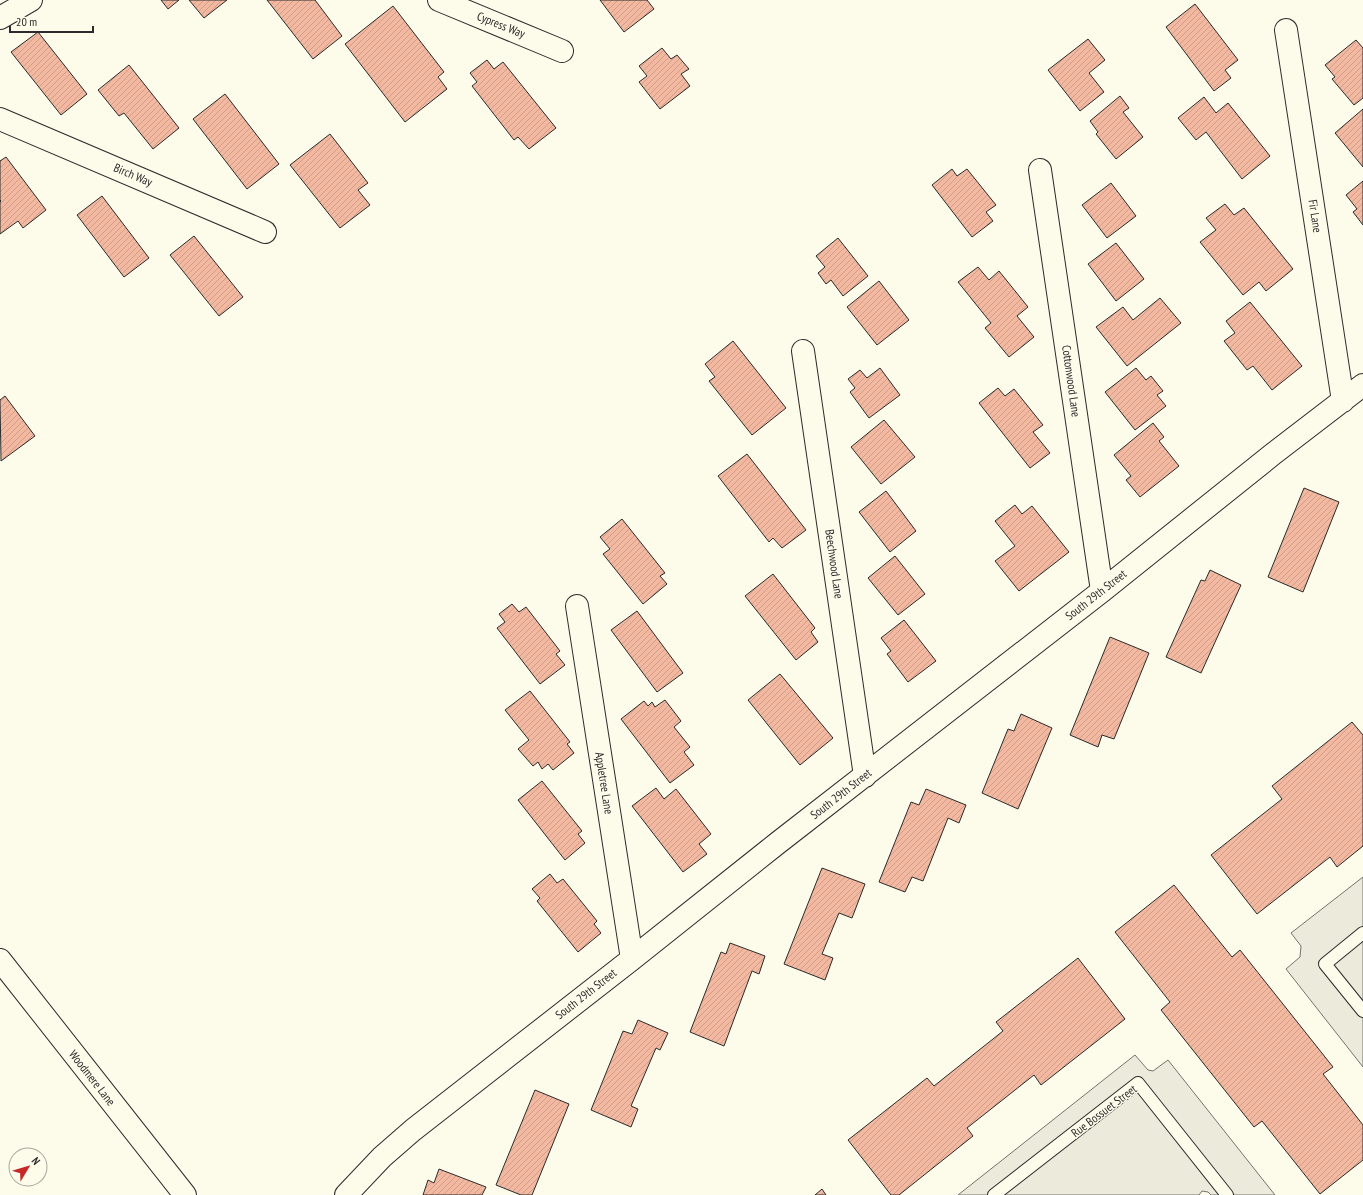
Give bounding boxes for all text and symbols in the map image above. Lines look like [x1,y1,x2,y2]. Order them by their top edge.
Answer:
scale bar [10,8,93,34]
street label: Cypress Way [475,8,528,41]
text: 20 m [16,14,37,29]
street label: Birch Way [112,160,155,190]
street label: Fir Lane [1305,198,1326,234]
street label: Cottonwood Lane [1059,344,1084,418]
street label: Beechwood Lane [822,528,847,600]
street label: South 29th Street [1062,566,1130,623]
street label: Appletree Lane [592,751,617,815]
street label: South 29th Street [807,765,875,822]
street label: South 29th Street [552,965,620,1022]
street label: Woodmere Lane [66,1047,119,1109]
street label: Rue Bossuet Street [1068,1081,1140,1140]
north arrow [8,1147,48,1187]
text: N [29,1154,43,1168]

